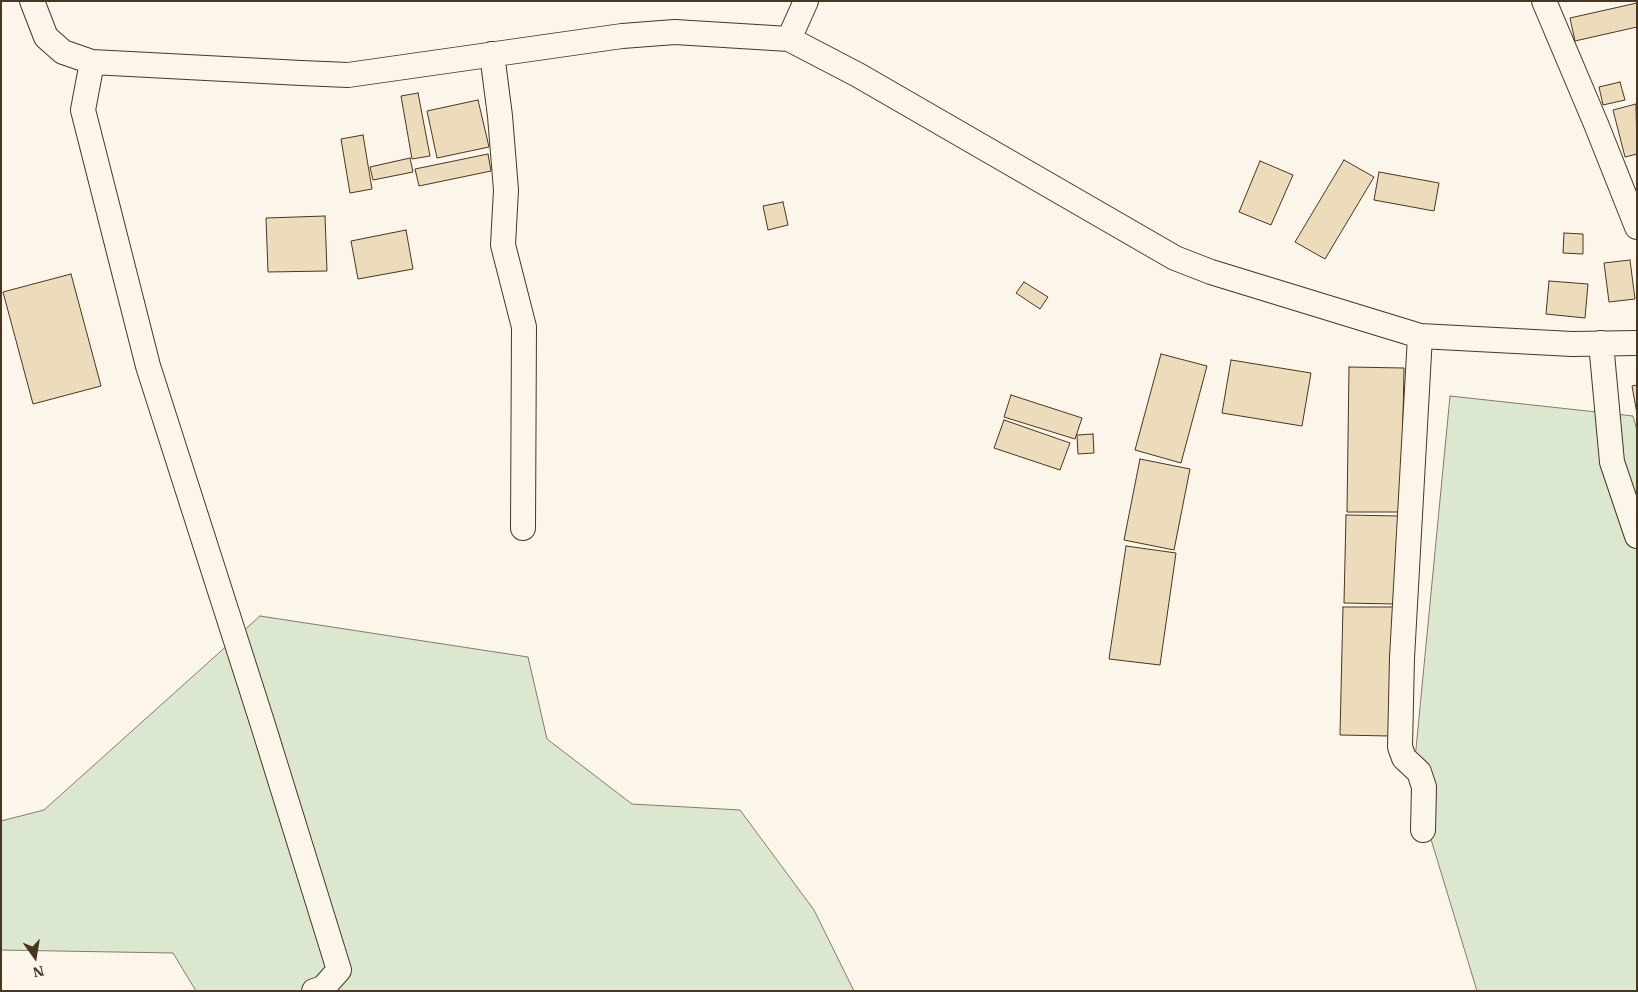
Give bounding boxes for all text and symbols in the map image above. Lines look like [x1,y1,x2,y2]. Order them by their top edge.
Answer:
north arrow [10,932,60,982]
text: N [31,962,46,982]

